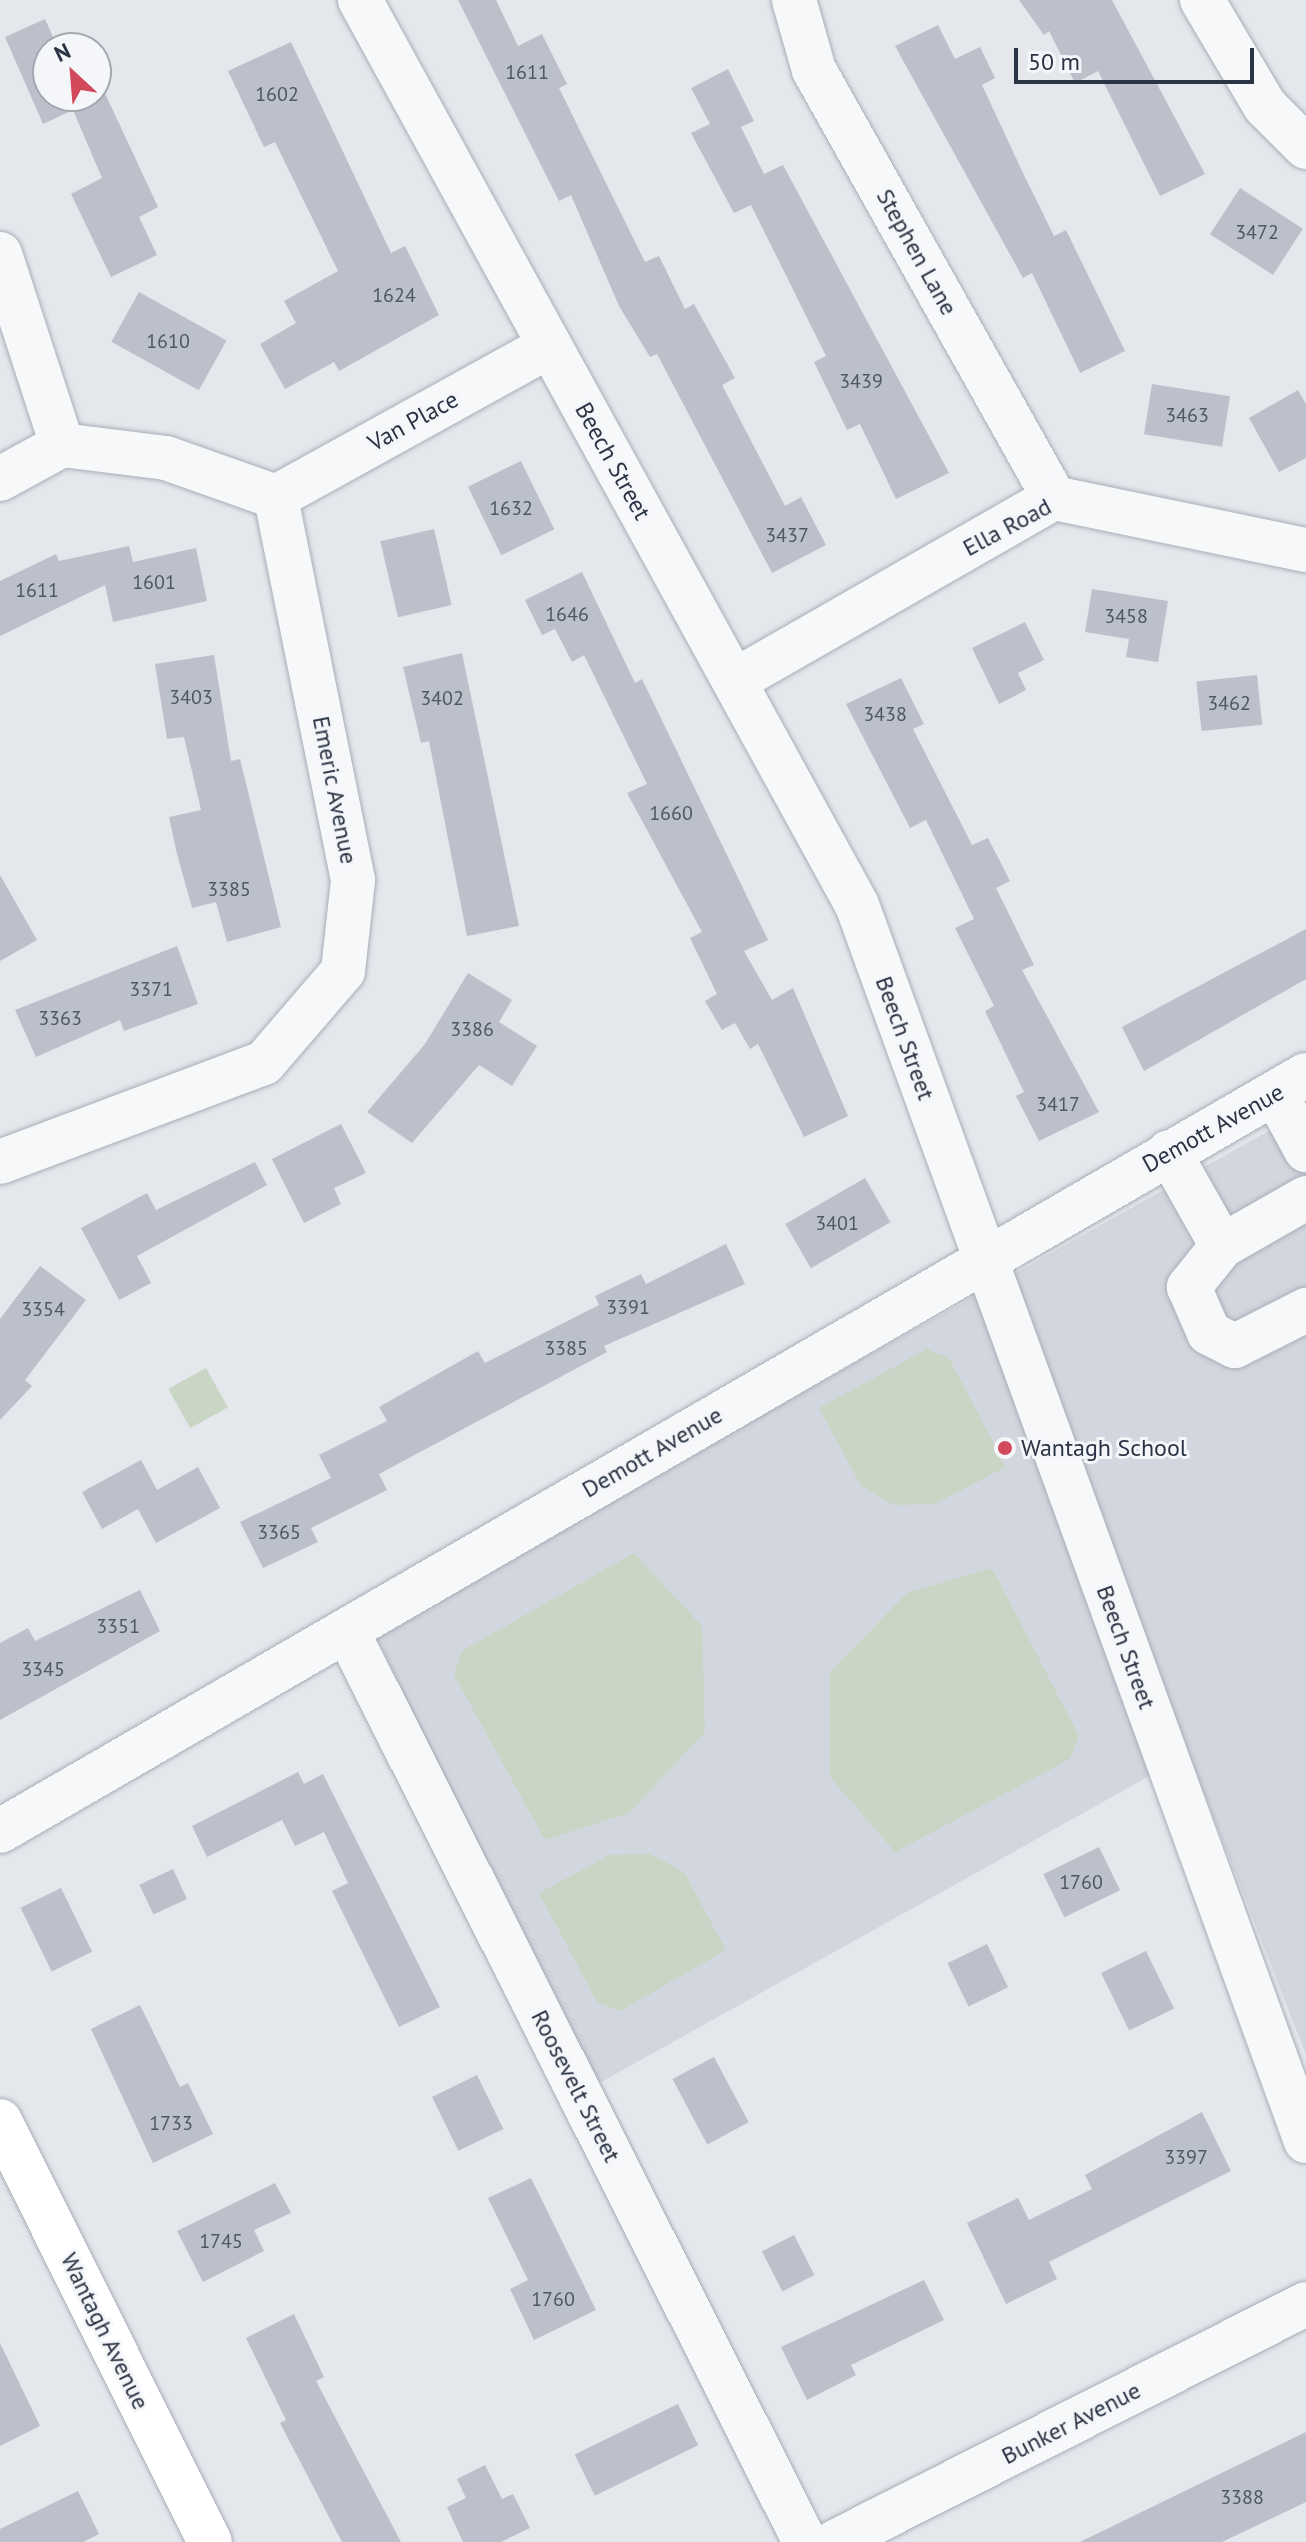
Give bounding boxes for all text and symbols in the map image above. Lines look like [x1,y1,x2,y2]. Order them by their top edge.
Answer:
north arrow [32,32,112,112]
scale bar [1018,32,1258,82]
text: N [50,36,75,68]
text: 50 m [1028,46,1080,77]
house number: 1611 [505,60,549,84]
house number: 1602 [255,82,299,106]
street label: Stephen Lane [871,184,963,320]
house number: 3472 [1235,220,1279,244]
house number: 1624 [372,283,416,307]
house number: 1610 [146,329,190,353]
house number: 3439 [839,369,883,393]
street label: Van Place [363,384,463,458]
street label: Beech Street [569,397,657,525]
house number: 3463 [1165,403,1209,427]
street label: Ella Road [958,492,1056,562]
house number: 1632 [489,496,533,520]
house number: 3437 [765,523,809,547]
house number: 1601 [132,570,176,594]
house number: 1611 [15,578,59,602]
house number: 1646 [545,602,589,626]
house number: 3458 [1104,604,1148,628]
house number: 3403 [169,685,213,709]
house number: 3402 [420,686,464,710]
house number: 3462 [1207,691,1251,715]
house number: 3438 [863,702,907,726]
street label: Emeric Avenue [306,713,364,867]
house number: 1660 [649,801,693,825]
house number: 3385 [207,877,251,901]
street label: Beech Street [869,972,941,1104]
house number: 3371 [129,977,173,1001]
house number: 3363 [38,1006,82,1030]
house number: 3386 [450,1017,494,1041]
street label: Demott Avenue [1137,1077,1289,1179]
house number: 3417 [1036,1092,1080,1116]
house number: 3401 [815,1211,859,1235]
house number: 3391 [606,1295,650,1319]
house number: 3354 [21,1297,65,1321]
house number: 3385 [544,1336,588,1360]
street label: Demott Avenue [576,1400,728,1504]
place label: Wantagh School [1021,1434,1187,1462]
marker: Wantagh School [996,1439,1014,1457]
house number: 3365 [257,1520,301,1544]
street label: Beech Street [1090,1581,1162,1713]
house number: 3351 [96,1614,140,1638]
house number: 3345 [21,1657,65,1681]
house number: 1760 [1059,1870,1103,1894]
street label: Roosevelt Street [525,2005,627,2167]
house number: 1733 [149,2111,193,2135]
house number: 3397 [1164,2145,1208,2169]
house number: 1745 [199,2229,243,2253]
street label: Wantagh Avenue [55,2248,155,2414]
house number: 1760 [531,2287,575,2311]
street label: Bunker Avenue [996,2375,1146,2471]
house number: 3388 [1220,2485,1264,2509]

